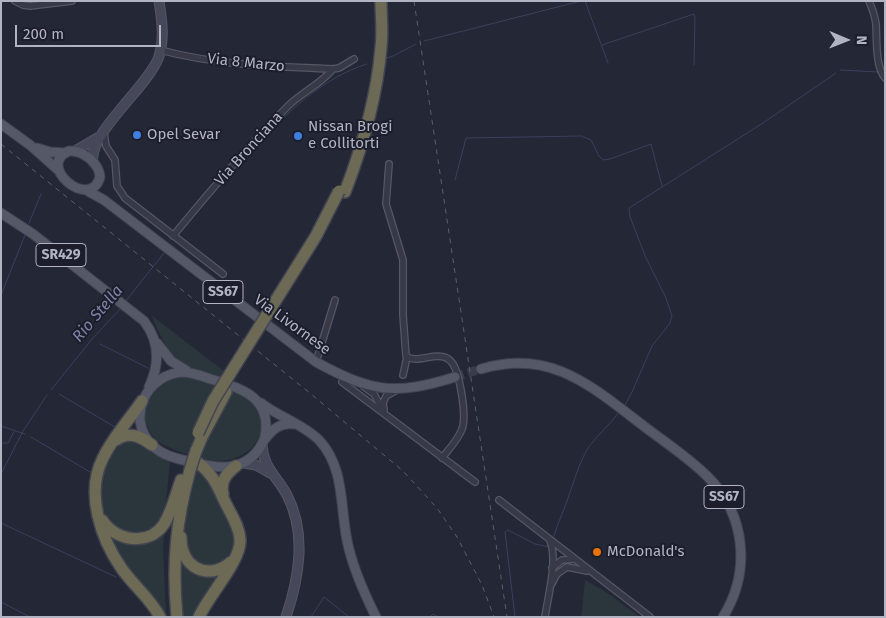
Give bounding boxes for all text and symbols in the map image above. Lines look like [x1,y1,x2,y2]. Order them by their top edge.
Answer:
scale bar [18,15,164,47]
north arrow [821,15,871,65]
text: 200 m [23,25,64,43]
text: N [853,35,870,45]
street label: Via 8 Marzo [206,50,286,76]
street label: Via Bronciana [211,108,287,190]
place label: Nissan Brogi e Collitorti [308,118,392,153]
place label: Opel Sevar [147,126,220,144]
marker: Opel Sevar [131,129,143,141]
marker: Nissan Brogi e Collitorti [292,130,304,142]
road number: SR429 [36,244,86,266]
road number: SS67 [203,280,243,304]
water label: Rio Stella [69,282,127,346]
street label: Via Livornese [250,291,334,359]
road number: SS67 [704,486,744,508]
place label: McDonald's [607,543,684,561]
marker: McDonald's [591,546,603,558]

